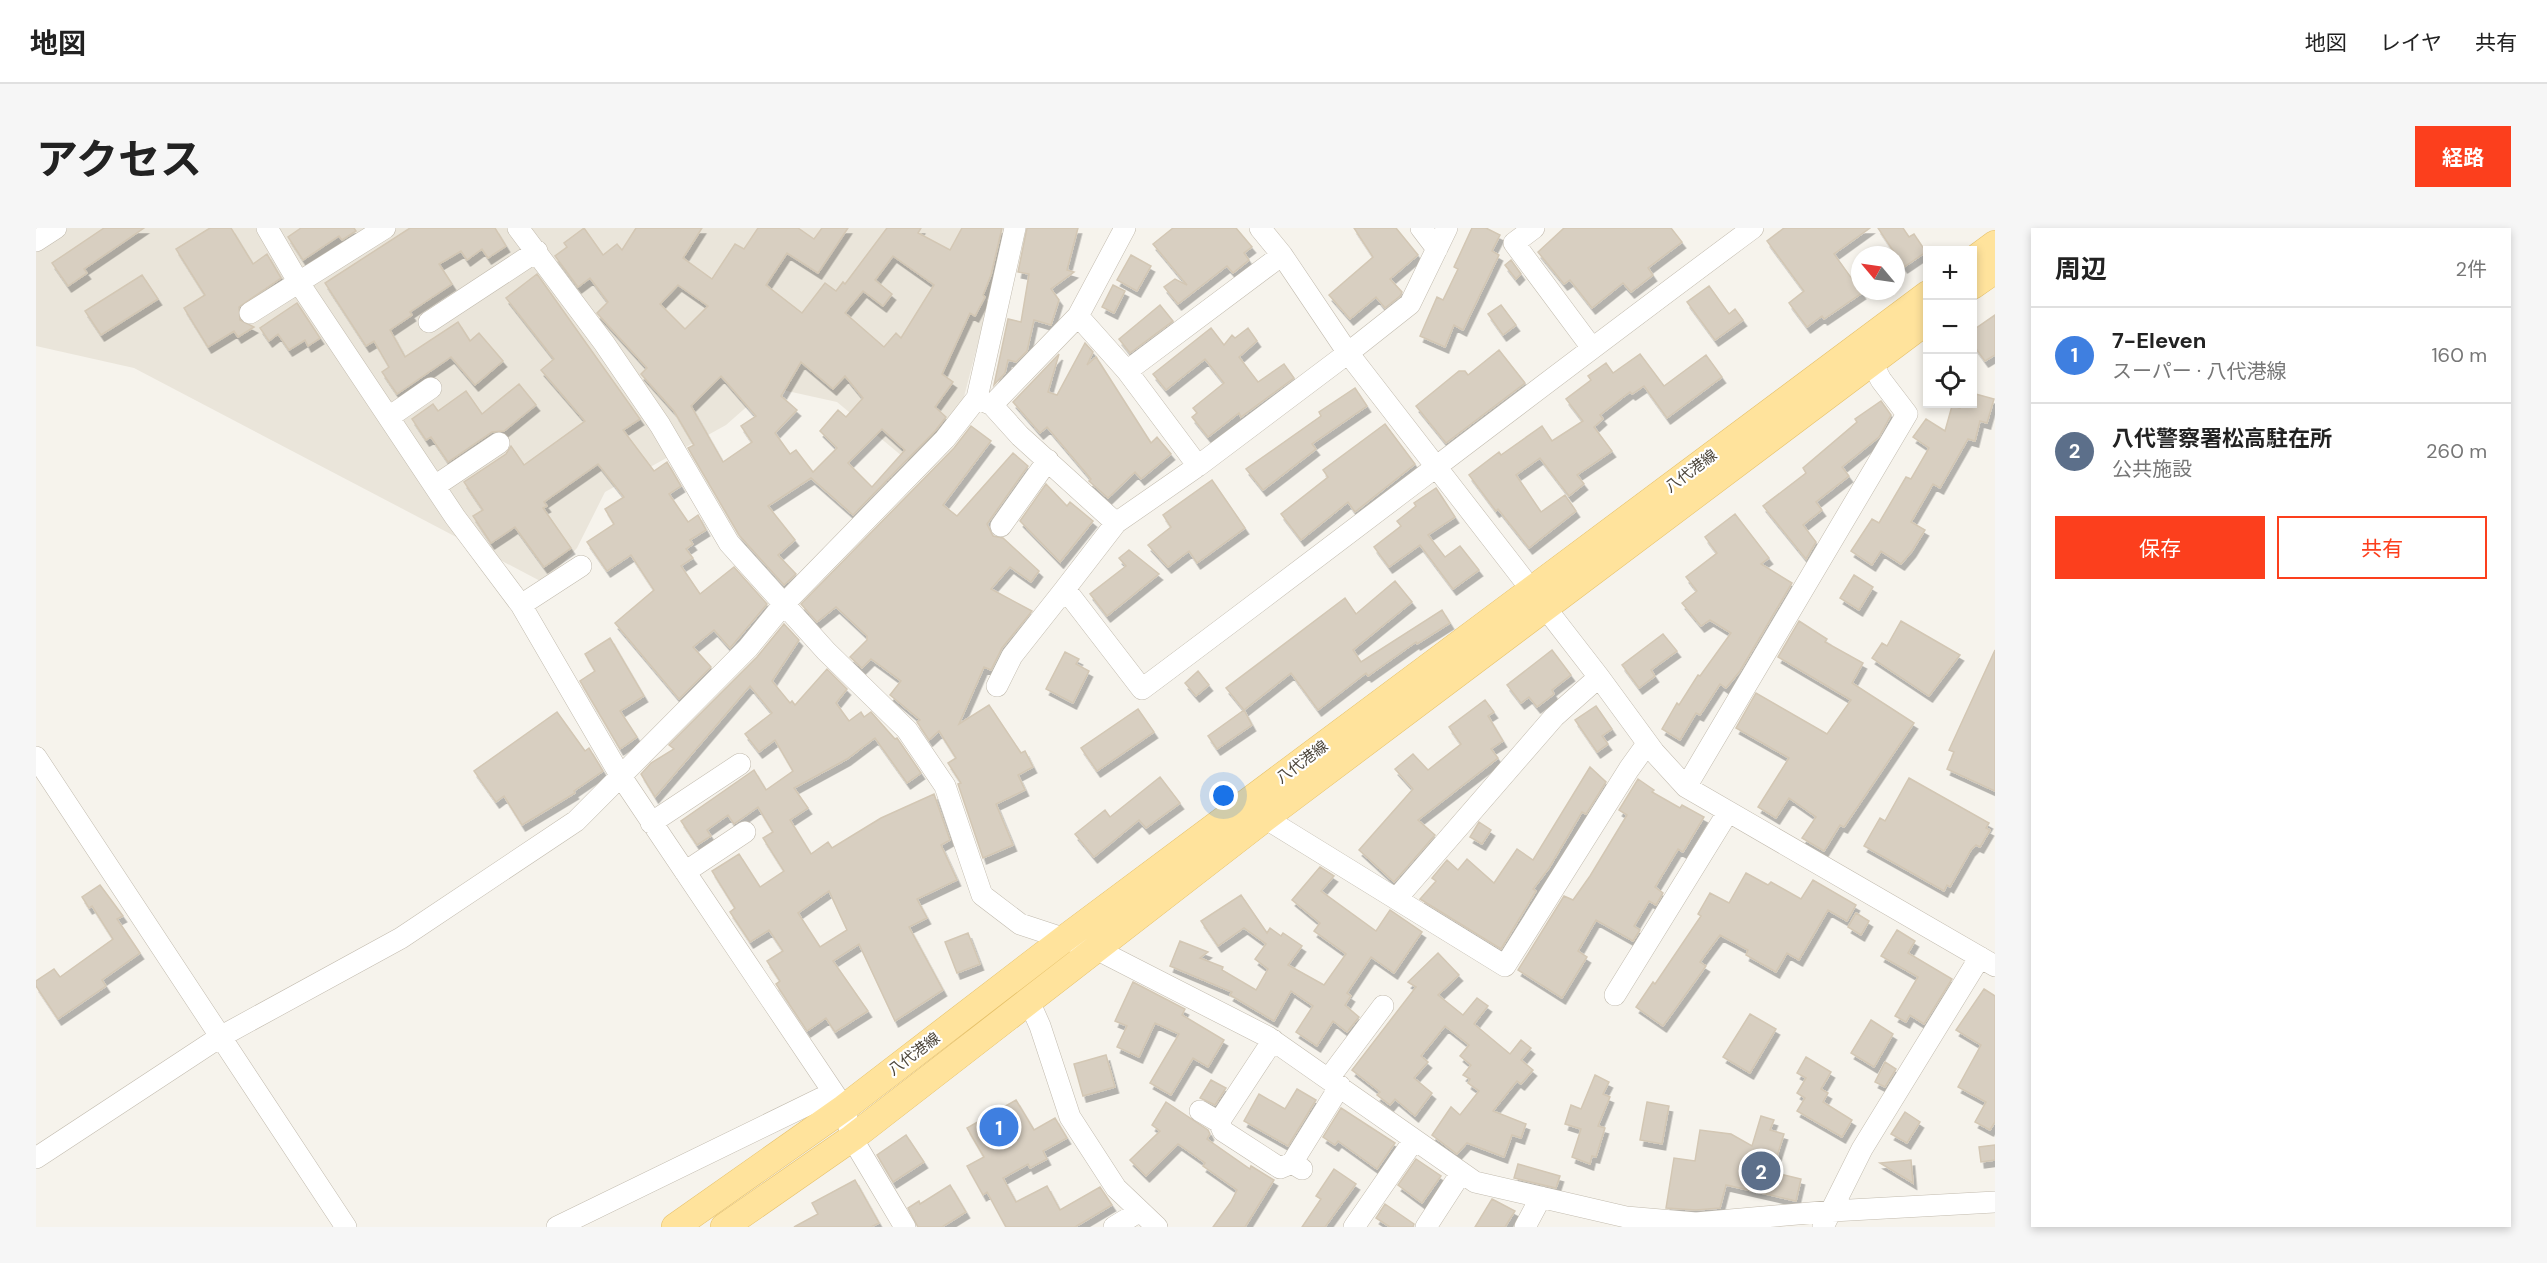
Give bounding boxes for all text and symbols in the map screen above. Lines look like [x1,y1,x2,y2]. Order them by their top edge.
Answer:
text: 地図 [30,25,86,62]
text: 地図 [2305,29,2347,57]
text: レイヤ [2380,29,2442,57]
text: 共有 [2475,29,2517,57]
button: 経路 [2415,126,2511,187]
text: アクセス [36,132,202,187]
north arrow [1851,246,1905,300]
map controls [1923,246,1977,408]
button: + [1923,246,1977,300]
text: 周辺 [2055,252,2107,286]
text: 2件 [2455,256,2487,282]
button: − [1923,300,1977,354]
text: 7-Eleven [2112,326,2206,355]
text: 1 [2071,342,2078,368]
text: 160 m [2431,342,2487,368]
button: locate [1923,354,1977,408]
text: スーパー · 八代港線 [2112,358,2286,384]
text: 八代警察署松高駐在所 [2112,424,2332,453]
text: 2 [2069,438,2080,464]
text: 260 m [2426,438,2487,464]
street label: 八代港線 [1661,445,1721,497]
text: 公共施設 [2112,456,2192,482]
button: 保存 [2055,516,2265,579]
button: 共有 [2277,516,2487,579]
street label: 八代港線 [1272,736,1332,788]
your location [1209,781,1238,810]
street label: 八代港線 [884,1028,944,1080]
pin: 1 [980,1104,1018,1150]
pin: 2 [1742,1148,1780,1194]

